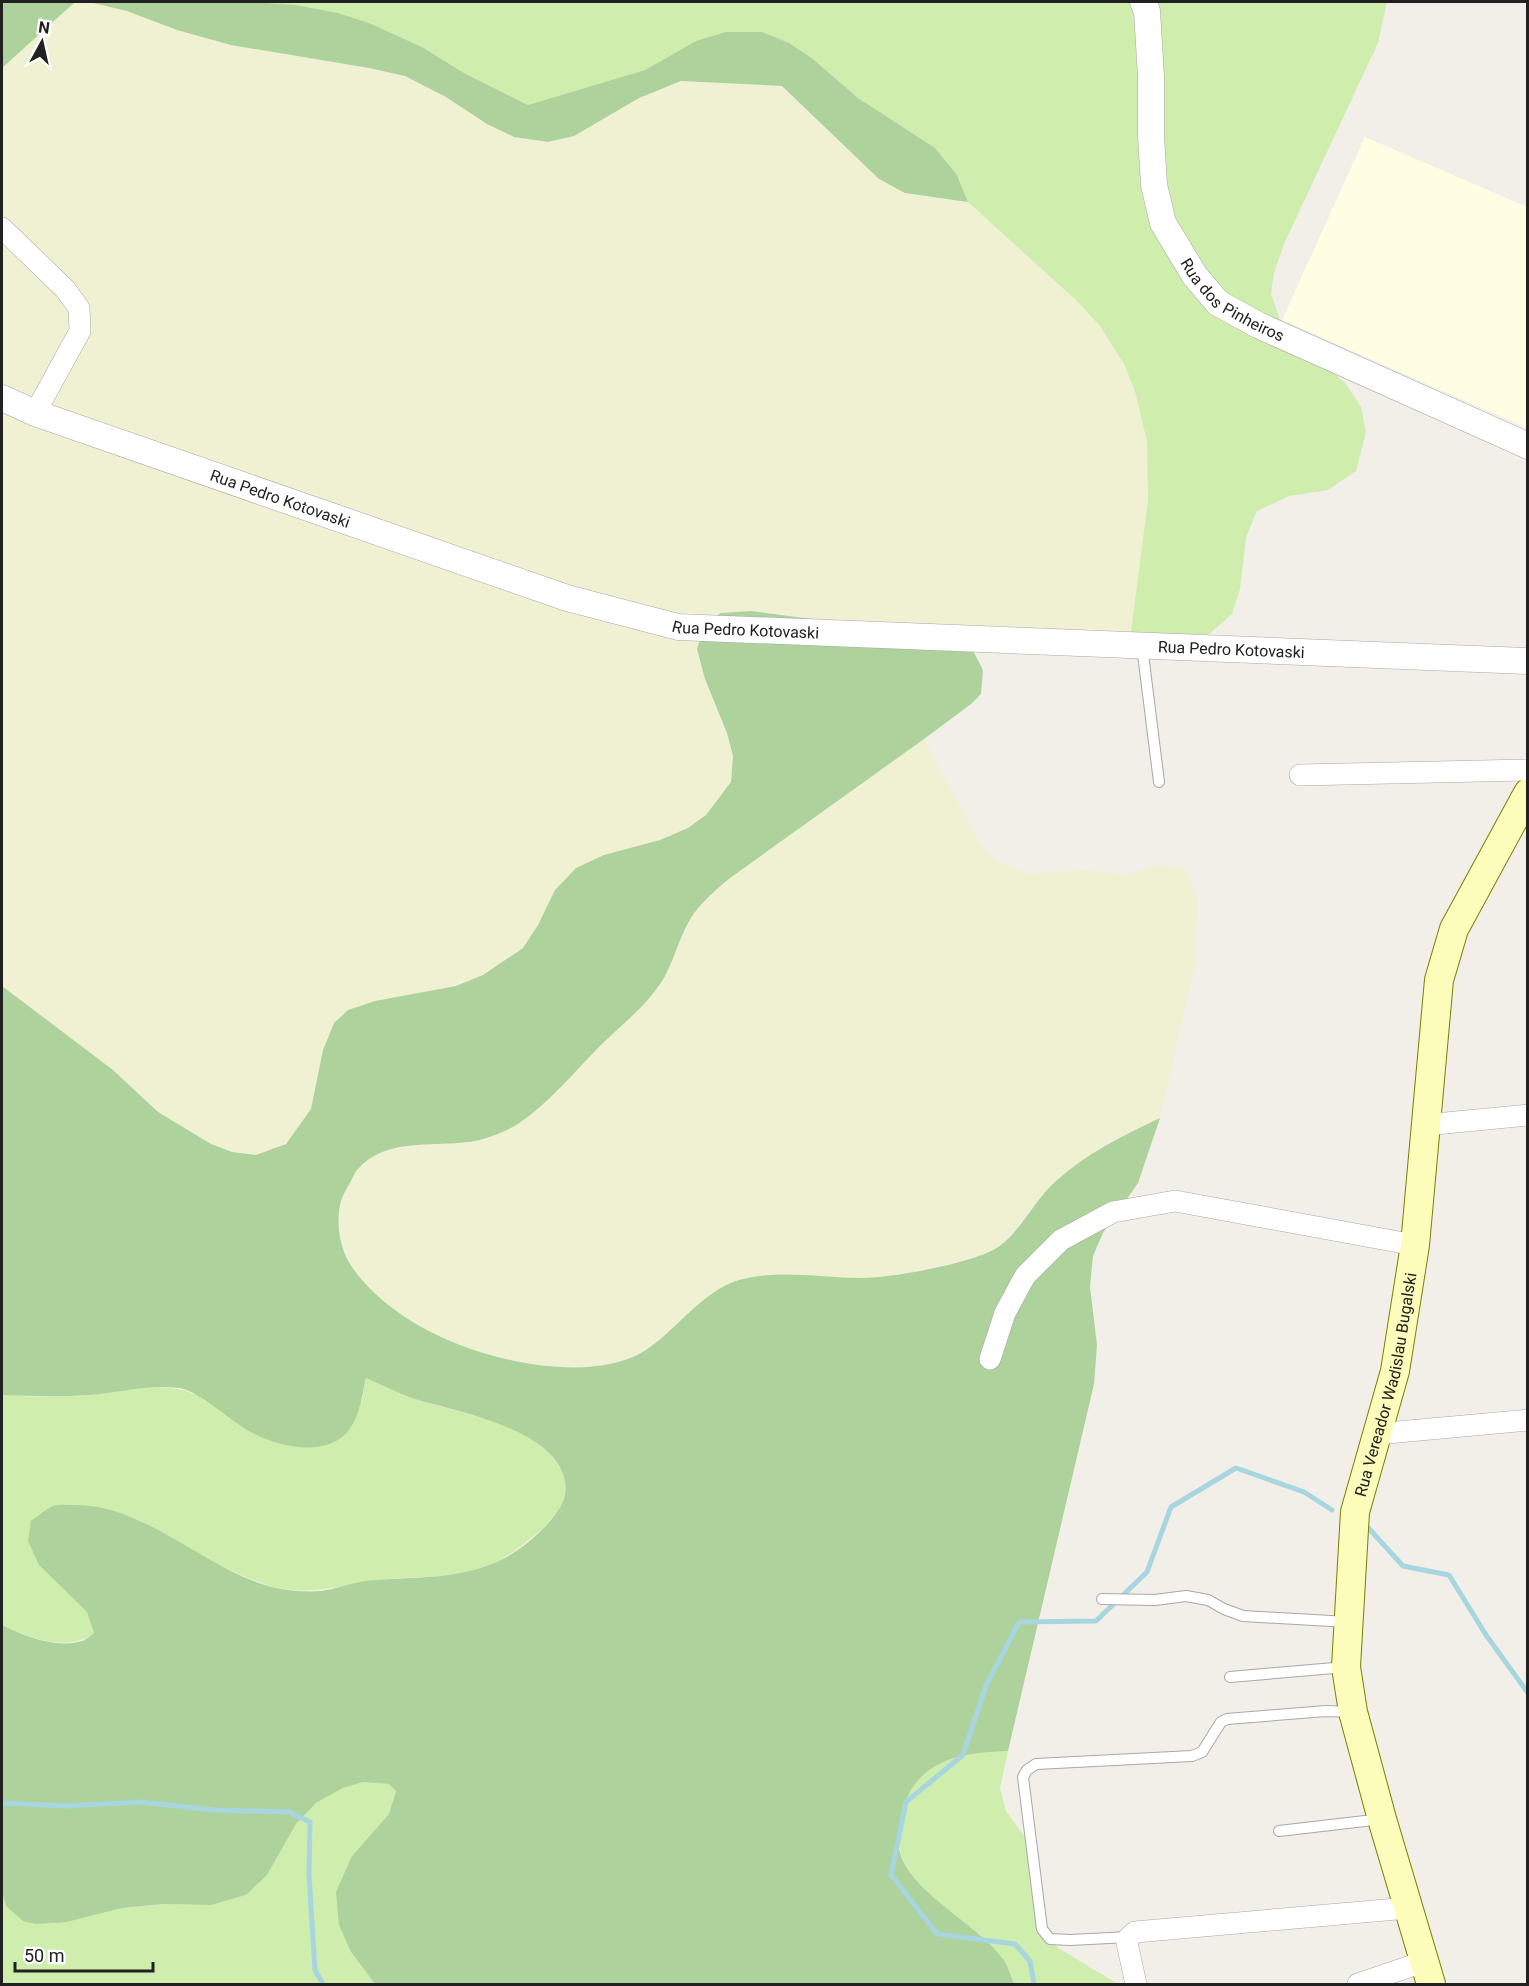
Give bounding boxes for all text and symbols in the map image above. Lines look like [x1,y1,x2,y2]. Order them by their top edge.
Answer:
north arrow [12,12,72,72]
text: N [37,17,51,38]
street label: Rua dos Pinheiros [1176,255,1287,346]
street label: Rua Pedro Kotovaski [208,466,353,532]
street label: Rua Pedro Kotovaski [670,617,819,643]
street label: Rua Pedro Kotovaski [1158,637,1305,662]
street label: Rua Vereador Wadislau Bugalski [1351,1271,1420,1499]
scale bar [15,1935,153,1973]
text: 50 m [24,1945,64,1966]

